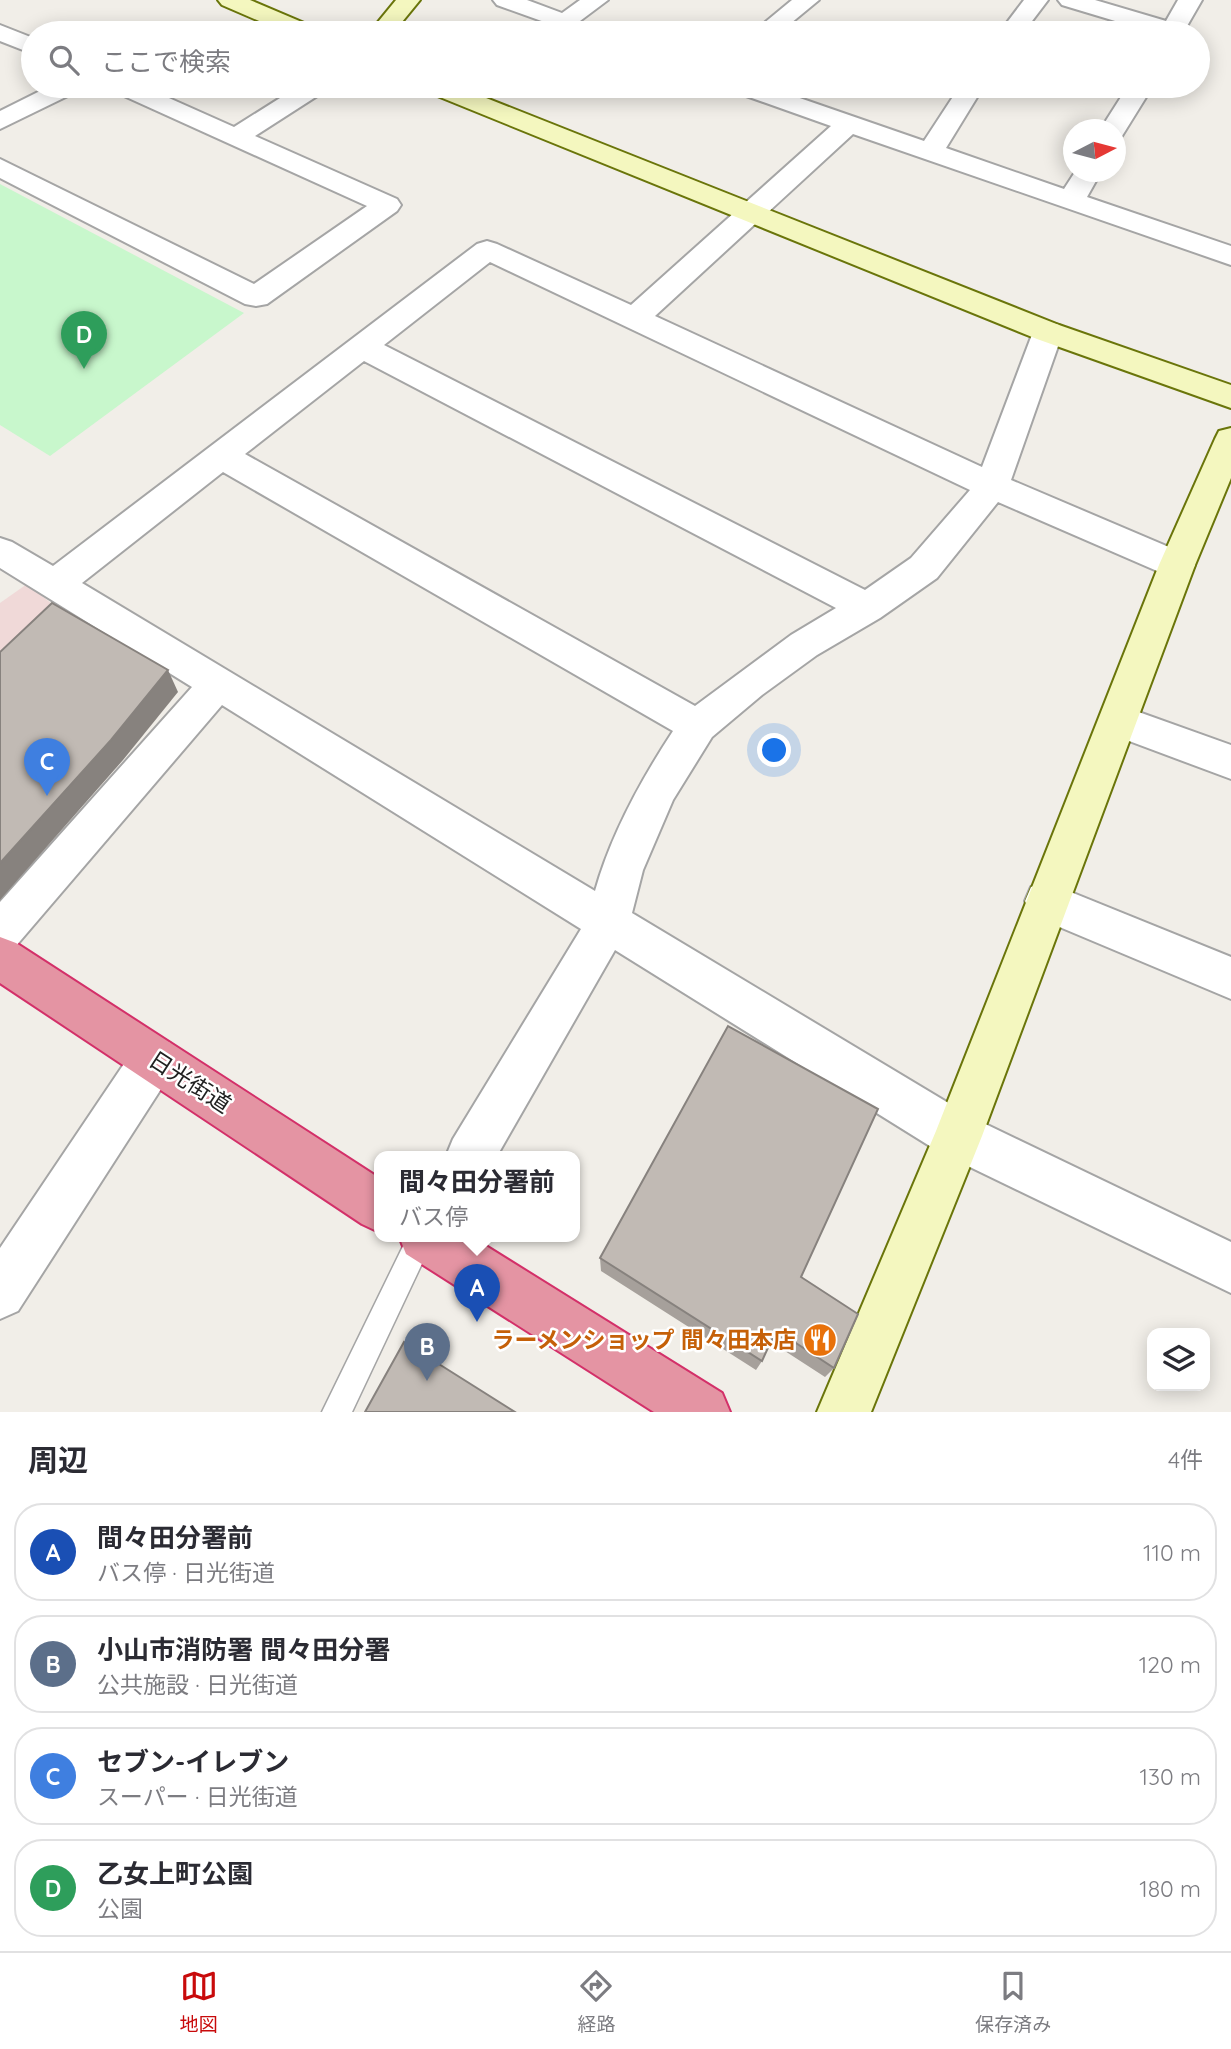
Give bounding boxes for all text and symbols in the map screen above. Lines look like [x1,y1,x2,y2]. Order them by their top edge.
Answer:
search box [21,21,1210,98]
icon: search [45,41,83,79]
text: ここで検索 [101,45,231,78]
north arrow [1063,119,1126,182]
pin: D [61,311,107,369]
your location [757,733,791,767]
pin: C [24,738,70,796]
street label: 日光街道 [144,1044,237,1119]
popup [374,1151,580,1242]
text: 間々田分署前 [399,1165,555,1198]
text: バス停 [399,1202,468,1231]
pin: A [454,1264,500,1322]
restaurant icon: ラーメンショップ 間々田本店 [801,1321,839,1359]
pin: B [404,1323,450,1381]
place label: ラーメンショップ 間々田本店 [491,1325,796,1354]
map controls [1147,1328,1210,1391]
button: layers [1147,1328,1210,1391]
text: 周辺 [28,1441,88,1479]
text: 4件 [1168,1445,1203,1474]
text: 間々田分署前 [97,1521,253,1554]
text: A [46,1538,60,1567]
text: 110 m [1143,1538,1201,1567]
text: バス停 · 日光街道 [97,1558,275,1587]
text: 小山市消防署 間々田分署 [97,1633,390,1666]
text: B [45,1650,61,1679]
text: 120 m [1139,1650,1201,1679]
text: 公共施設 · 日光街道 [97,1670,298,1699]
text: セブン-イレブン [97,1745,289,1778]
text: C [46,1762,60,1791]
text: 130 m [1139,1762,1201,1791]
text: スーパー · 日光街道 [97,1782,298,1811]
text: 乙女上町公園 [97,1857,253,1890]
text: D [45,1874,61,1903]
text: 180 m [1139,1874,1201,1903]
text: 公園 [97,1894,143,1923]
tab: 地図 [180,1967,218,2036]
tab: 経路 [577,1967,615,2036]
tab: 保存済み [975,1967,1051,2036]

